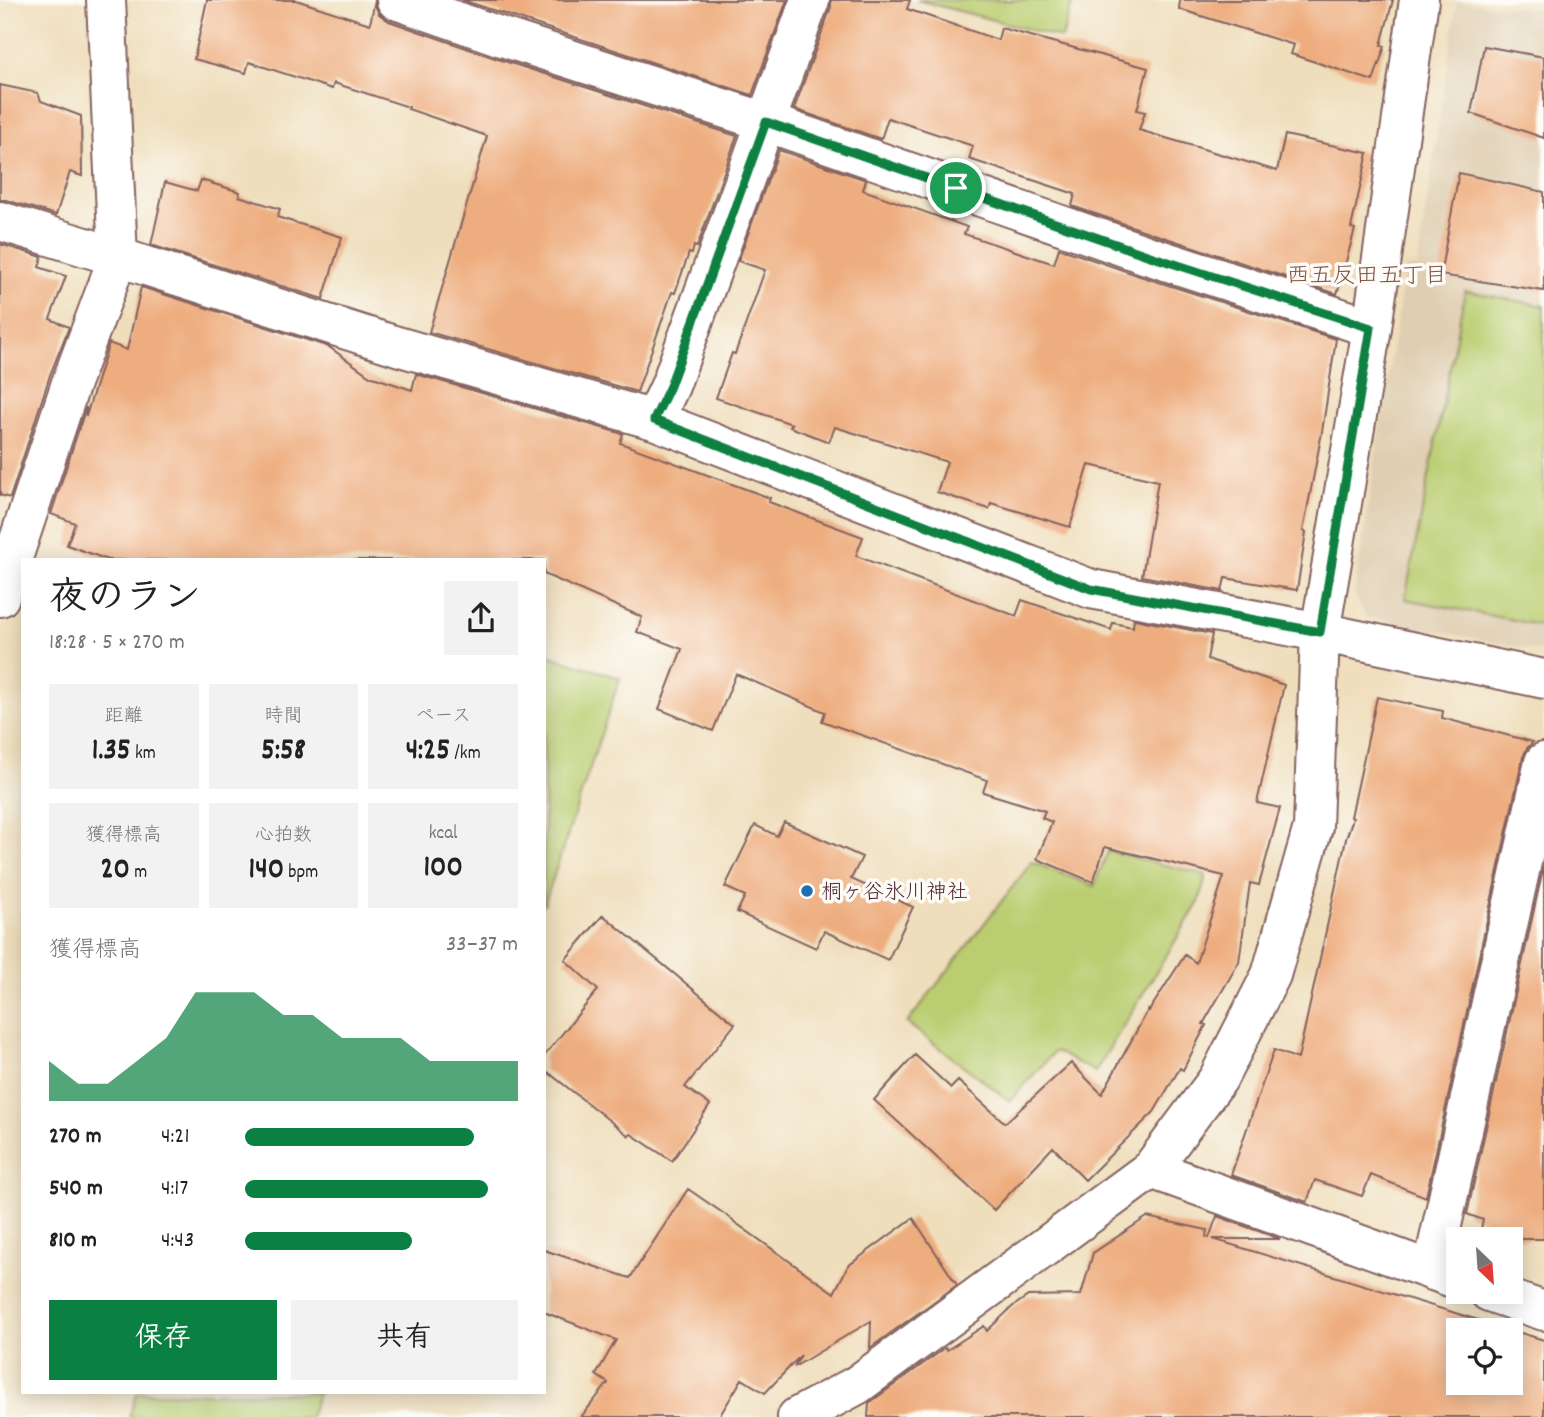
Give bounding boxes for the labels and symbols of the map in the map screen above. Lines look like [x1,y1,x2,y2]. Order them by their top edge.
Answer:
pin [926,158,986,218]
district label: 西五反田五丁目 [1287,261,1448,294]
place label: 桐ヶ谷氷川神社 [821,879,968,909]
marker: 桐ヶ谷氷川神社 [799,883,815,899]
north arrow [1446,1227,1522,1304]

